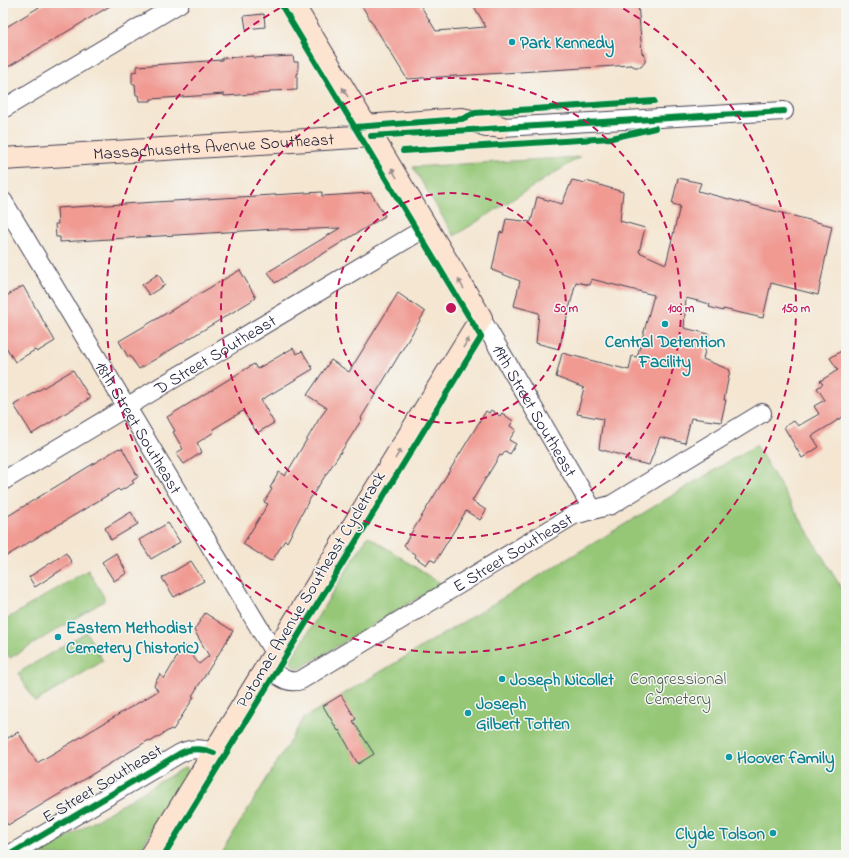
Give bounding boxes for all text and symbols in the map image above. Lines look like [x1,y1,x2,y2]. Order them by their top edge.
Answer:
place label: Park Kennedy [520,31,615,58]
marker: Park Kennedy [507,37,517,47]
one-way arrow [342,86,349,98]
street label: Massachusetts Avenue Southeast [92,127,335,167]
one-way arrow [391,167,398,179]
one-way arrow [457,279,465,289]
text: 50 m [554,300,579,318]
text: 100 m [668,300,695,318]
text: 150 m [782,300,811,318]
centre of rings [444,301,458,315]
street label: D Street Southeast [149,309,282,402]
marker: Central Detention Facility [660,319,670,329]
place label: Central Detention Facility [605,330,726,377]
one-way arrow [462,337,469,349]
street label: 19th Street Southeast [485,340,582,483]
street label: 18th Street Southeast [88,357,187,500]
one-way arrow [394,449,402,459]
street label: Potomac Avenue Southeast Cycletrack [230,466,393,714]
street label: E Street Southeast [449,507,578,599]
place label: Eastern Methodist Cemetery (historic) [66,616,198,663]
marker: Eastern Methodist Cemetery (historic) [53,632,63,642]
park label: Congressional Cemetery [630,667,726,713]
place label: Joseph Nicollet [510,668,614,693]
marker: Joseph Nicollet [497,674,507,684]
place label: Joseph Gilbert Totten [476,692,570,737]
marker: Joseph Gilbert Totten [463,708,473,718]
street label: E Street Southeast [38,738,168,830]
place label: Hoover family [737,746,835,773]
marker: Hoover family [724,752,734,762]
place label: Clyde Tolson [675,822,766,849]
marker: Clyde Tolson [768,828,778,838]

